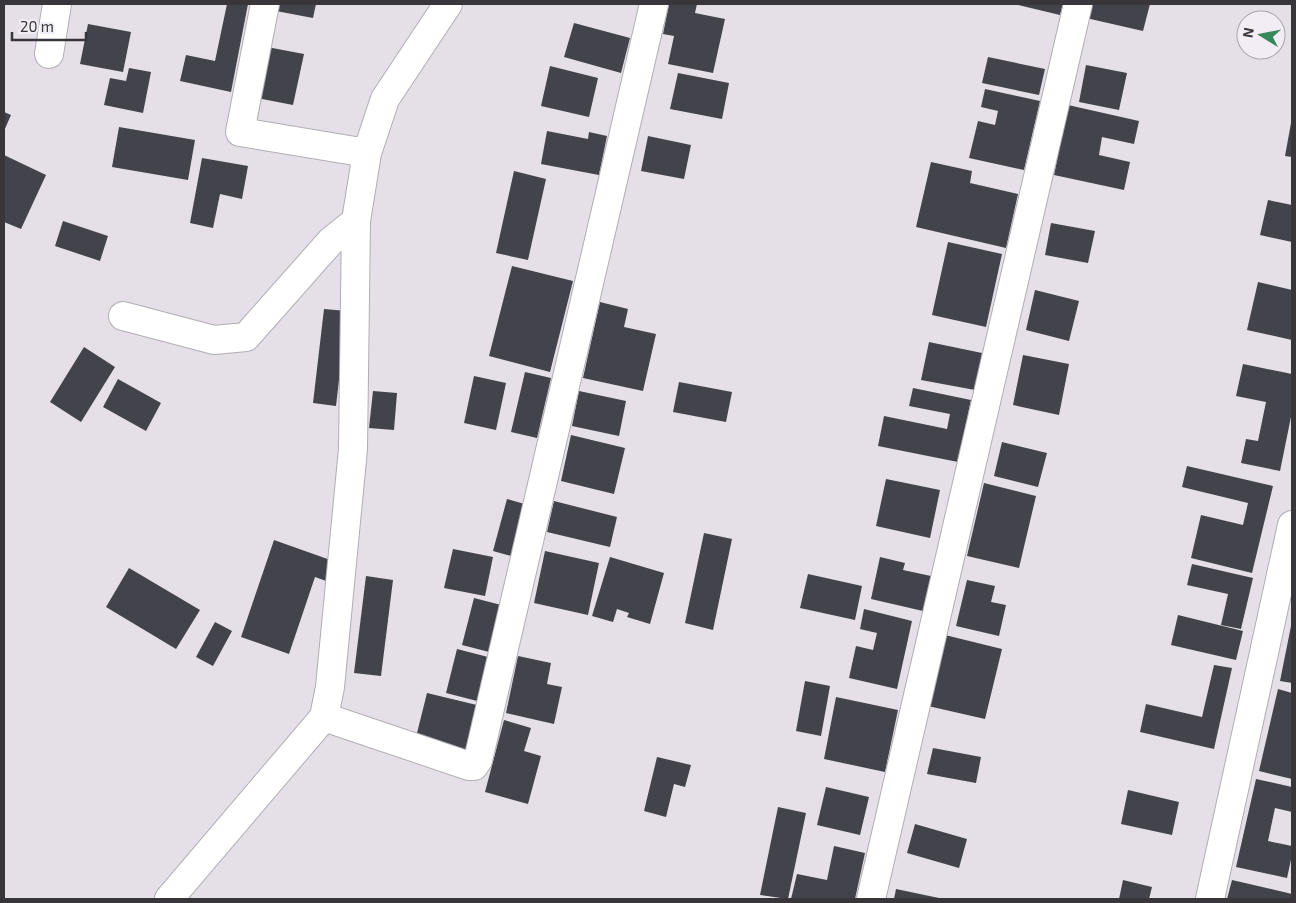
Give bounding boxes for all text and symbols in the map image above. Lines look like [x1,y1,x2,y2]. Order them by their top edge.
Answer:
scale bar [12,10,86,42]
north arrow [1236,10,1286,60]
text: 20 m [20,17,54,35]
text: N [1238,26,1257,39]

